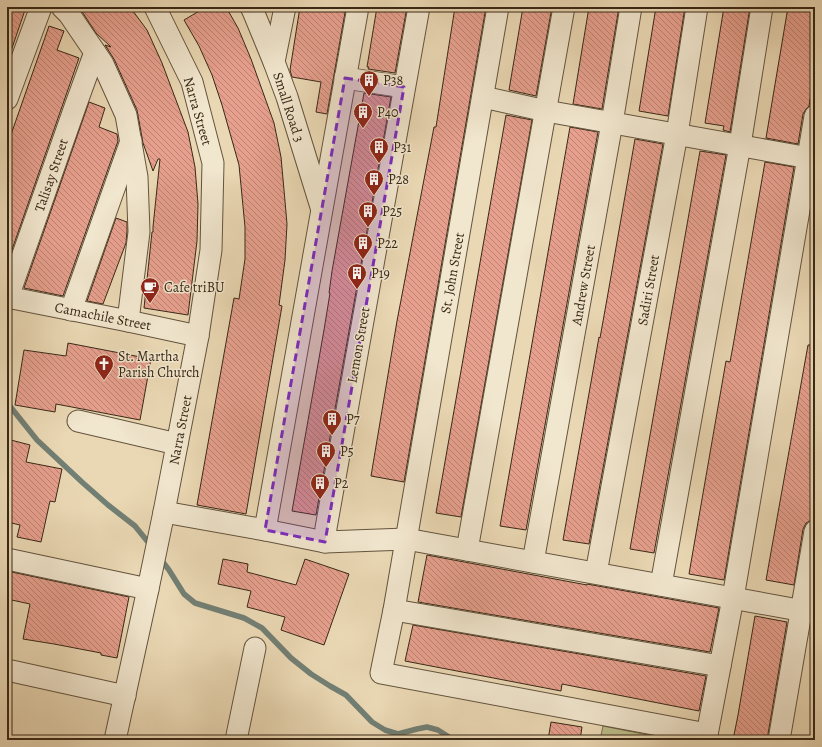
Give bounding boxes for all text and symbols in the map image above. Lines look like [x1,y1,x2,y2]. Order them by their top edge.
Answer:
building icon: P38 [358,69,380,97]
street label: Small Road 3 [268,70,309,145]
place label: P38 [383,71,404,90]
street label: Narra Street [179,75,216,148]
building icon: P40 [352,101,374,129]
place label: P40 [377,103,399,122]
street label: Talisay Street [30,136,73,214]
building icon: P31 [368,136,390,164]
place label: P31 [393,138,412,157]
building icon: P28 [363,168,385,196]
place label: P28 [388,170,409,189]
building icon: P25 [357,200,379,228]
place label: P25 [382,202,402,221]
street label: St. John Street [436,231,469,315]
building icon: P22 [352,232,374,260]
place label: P22 [377,234,398,253]
street label: Andrew Street [567,243,600,328]
street label: Sadiri Street [633,253,664,327]
building icon: P19 [346,262,368,290]
place label: P19 [371,264,390,283]
cafe icon: Cafe triBU [139,276,161,304]
place label: Cafe triBU [164,278,225,297]
street label: Camachile Street [53,298,153,335]
street label: Lemon Street [342,305,375,385]
place label: St. Martha Parish Church [118,347,200,382]
church icon: St. Martha Parish Church [93,353,115,381]
street label: Narra Street [164,393,197,467]
building icon: P7 [321,408,343,436]
place label: P7 [346,410,360,429]
building icon: P5 [315,440,337,468]
place label: P5 [340,442,354,461]
building icon: P2 [309,472,331,500]
place label: P2 [334,474,349,493]

